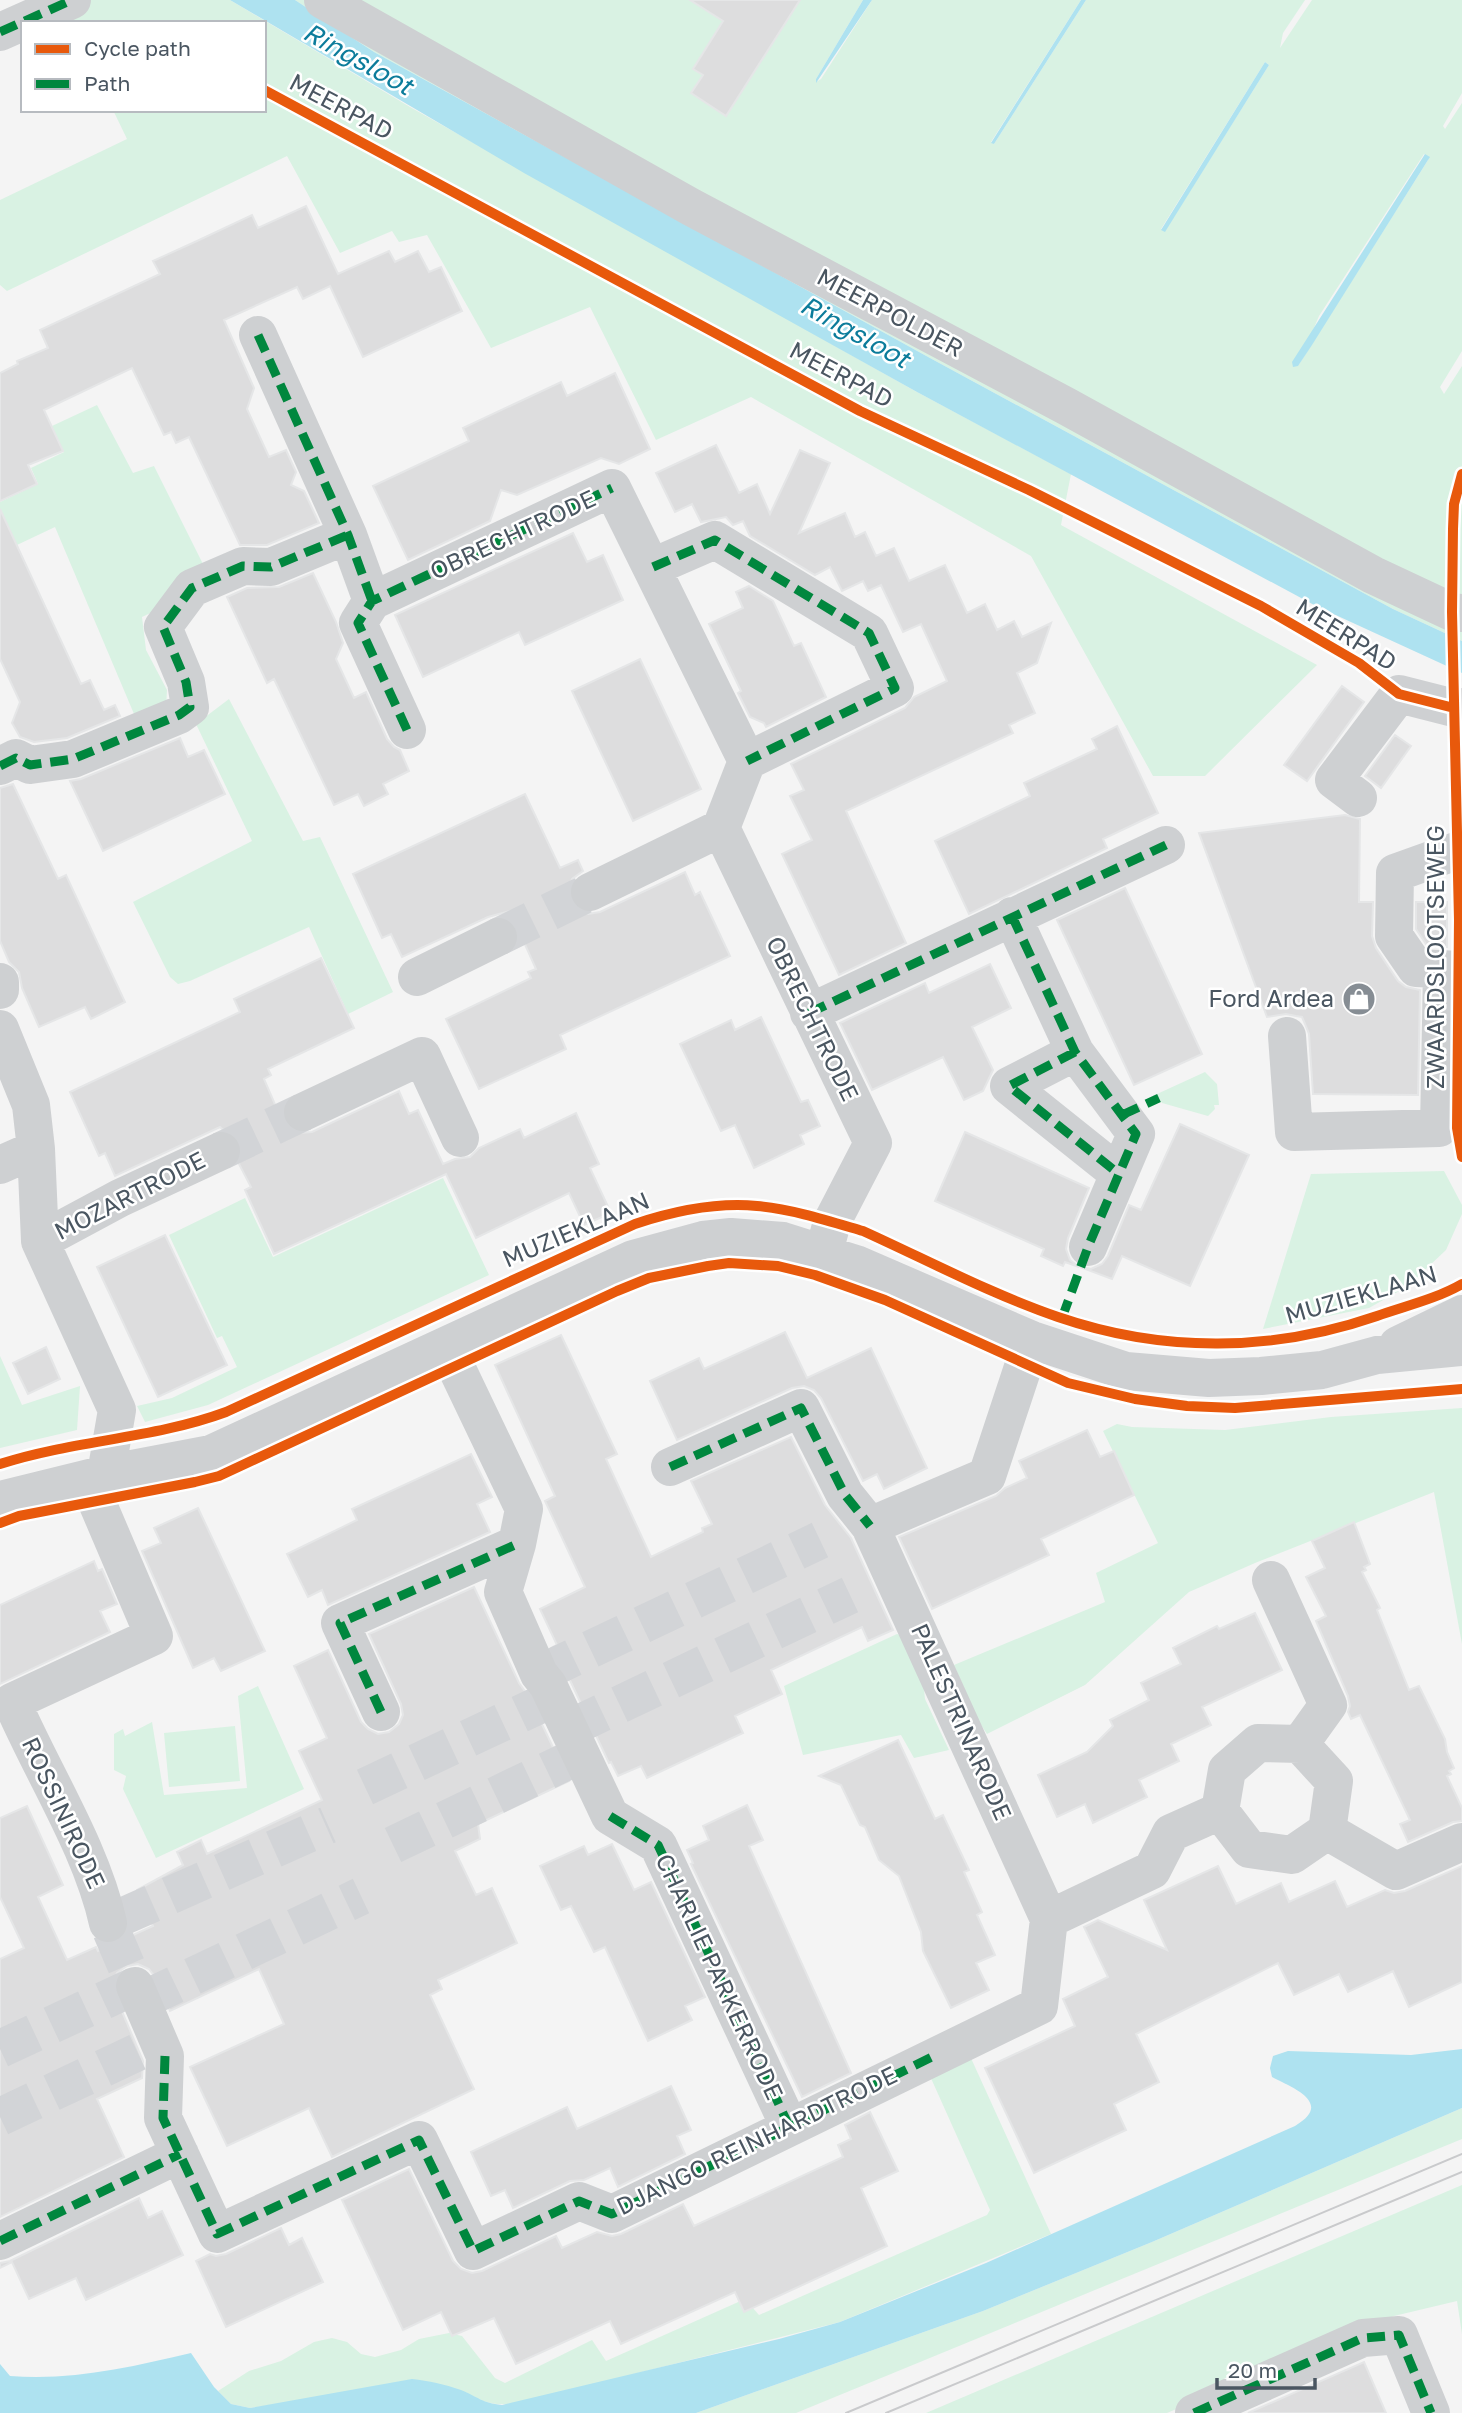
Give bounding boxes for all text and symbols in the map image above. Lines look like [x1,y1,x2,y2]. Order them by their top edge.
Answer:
water label: Ringsloot [298,16,421,102]
legend [21,21,266,112]
text: Cycle path [84,35,191,61]
street label: MEERPAD [285,66,398,145]
text: Path [84,70,131,96]
street label: MEERPOLDER [813,261,969,362]
water label: Ringsloot [795,289,918,375]
street label: MEERPAD [785,334,898,413]
street label: OBRECHTRODE [425,483,600,585]
street label: MEERPAD [1291,592,1402,676]
street label: ZWAARDSLOOTSEWEG [1420,825,1449,1089]
street label: OBRECHTRODE [761,931,866,1105]
shop icon: Ford Ardea [1340,980,1378,1018]
place label: Ford Ardea [1208,983,1334,1012]
street label: MOZARTRODE [49,1144,209,1245]
street label: MUZIEKLAAN [498,1185,653,1273]
street label: MUZIEKLAAN [1281,1258,1440,1329]
street label: PALESTRINARODE [906,1619,1019,1824]
street label: ROSSINIRODE [17,1732,112,1893]
street label: CHARLIE PARKERRODE [651,1849,790,2104]
street label: DJANGO REINHARDTRODE [611,2059,901,2220]
scale bar [1217,2346,1315,2390]
text: 20 m [1228,2357,1277,2383]

